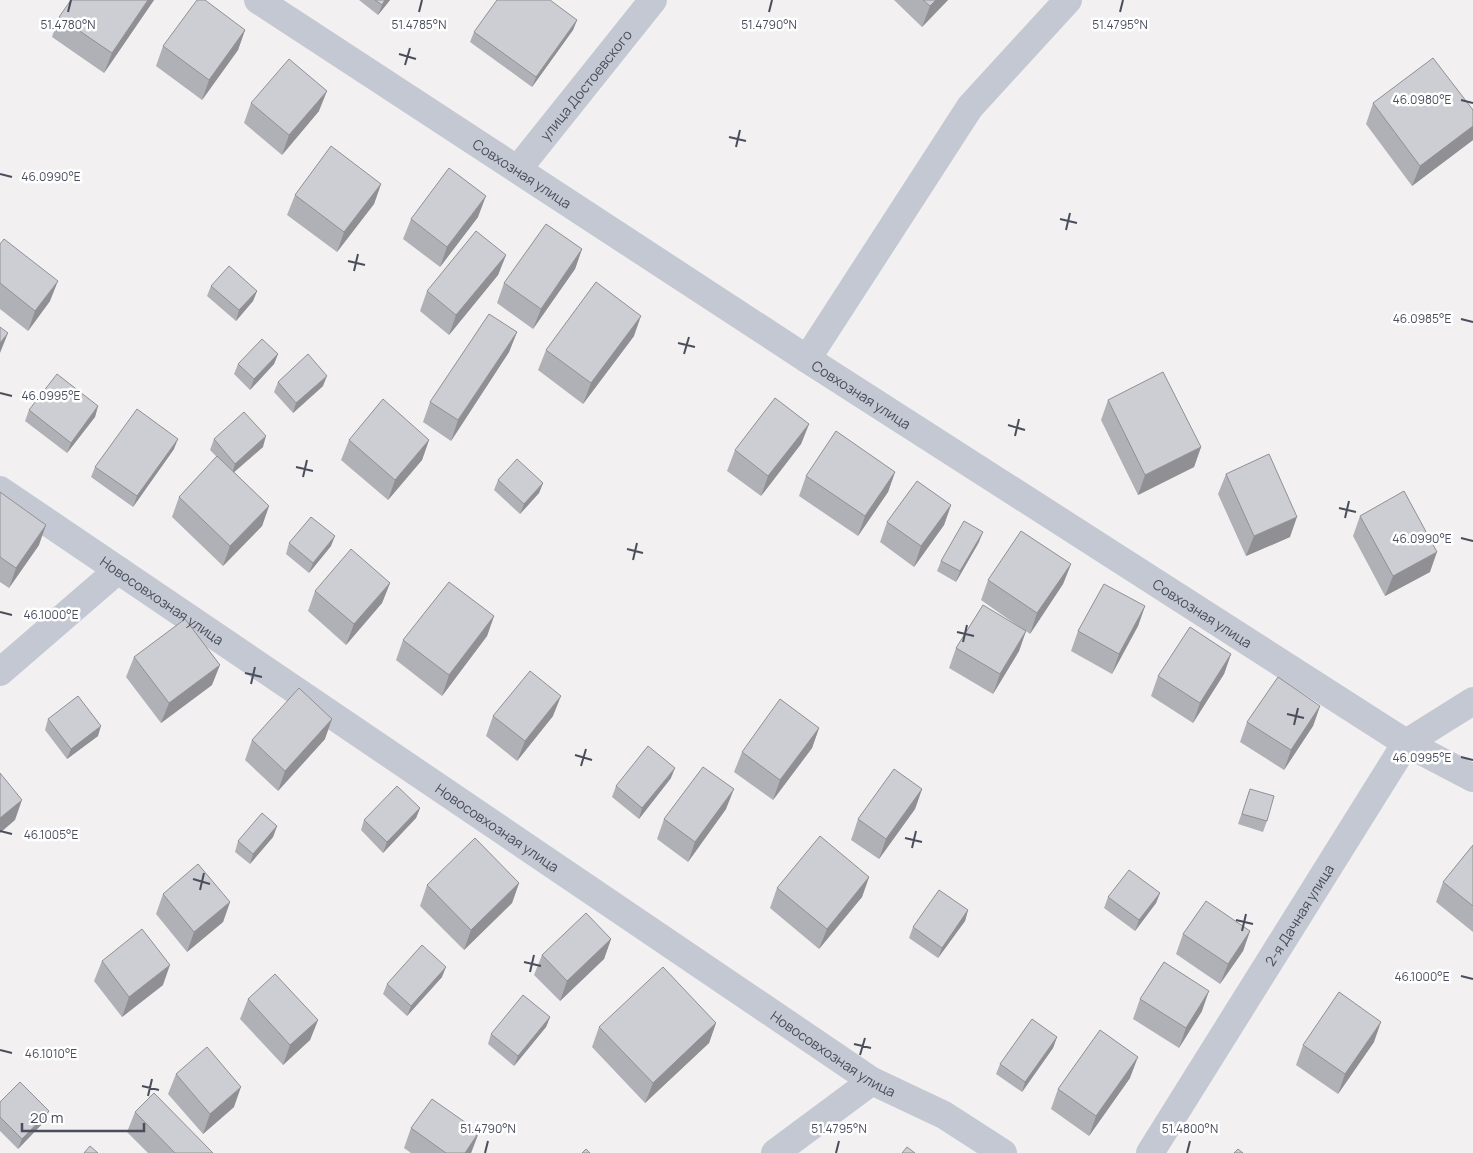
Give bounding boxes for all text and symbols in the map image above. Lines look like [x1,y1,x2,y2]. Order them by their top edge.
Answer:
text: 51.4780°N [40,16,96,33]
text: 51.4785°N [392,16,446,33]
text: 51.4790°N [741,16,797,33]
text: 51.4795°N [1092,16,1148,33]
street label: улица Достоевского [535,25,636,144]
text: 46.0980°E [1393,91,1452,108]
street label: Совхозная улица [469,134,576,212]
text: 46.0990°E [21,168,81,185]
text: 46.0985°E [1393,310,1451,327]
street label: Совхозная улица [808,355,915,433]
text: 46.0995°E [22,387,81,404]
text: 46.0990°E [1392,530,1452,547]
street label: Новосовхозная улица [97,551,228,649]
street label: Совхозная улица [1149,574,1256,652]
text: 46.1000°E [23,606,79,623]
text: 46.0995°E [1393,749,1452,766]
street label: Новосовхозная улица [432,778,563,876]
text: 46.1005°E [24,826,78,843]
street label: 2-я Дачная улица [1260,860,1338,969]
text: 46.1000°E [1394,968,1450,985]
street label: Новосовхозная улица [767,1006,899,1100]
text: 46.1010°E [25,1045,77,1062]
scale bar [22,1100,145,1132]
text: 20 m [30,1107,63,1128]
text: 51.4790°N [460,1120,516,1137]
text: 51.4795°N [811,1120,867,1137]
text: 51.4800°N [1162,1120,1218,1137]

